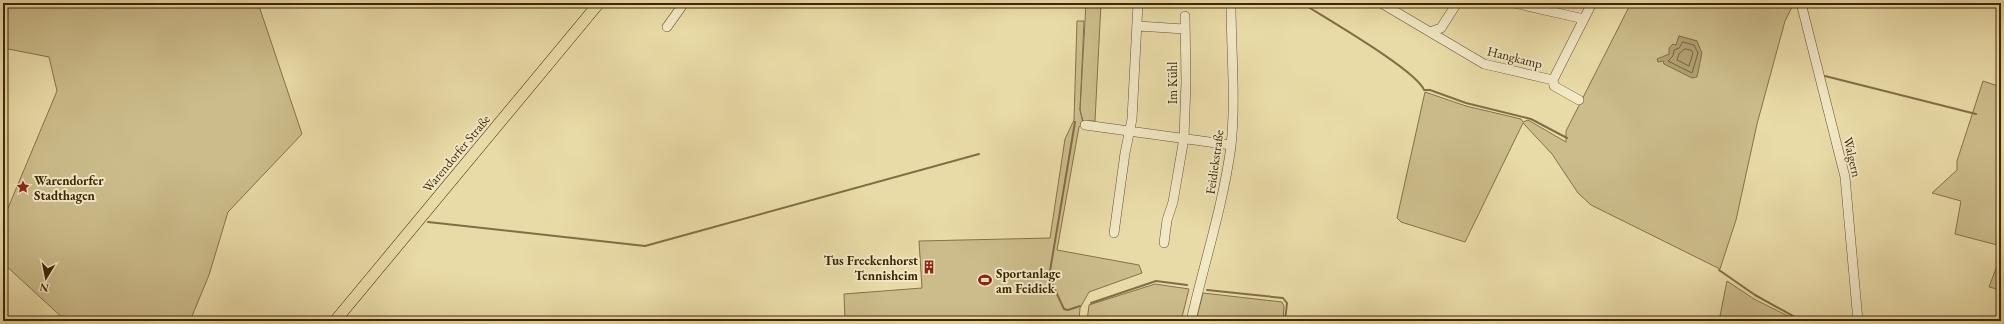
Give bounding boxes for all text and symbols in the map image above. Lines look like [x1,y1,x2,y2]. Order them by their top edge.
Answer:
street label: Hangkamp [1485,42,1545,73]
street label: Im Kühl [1164,62,1181,104]
street label: Warendorfer Straße [419,111,494,196]
street label: Feidiekstraße [1202,129,1227,195]
street label: Walgern [1840,135,1865,179]
place label: Warendorfer Stadthagen [34,172,104,204]
place icon: Warendorfer Stadthagen [15,179,31,195]
place label: Tus Freckenhorst Tennisheim [824,252,918,284]
north arrow [26,258,66,298]
building icon: Tus Freckenhorst Tennisheim [921,259,937,275]
place label: Sportanlage am Feidiek [996,265,1061,297]
sports icon: Sportanlage am Feidiek [977,272,993,288]
text: N [39,280,50,296]

